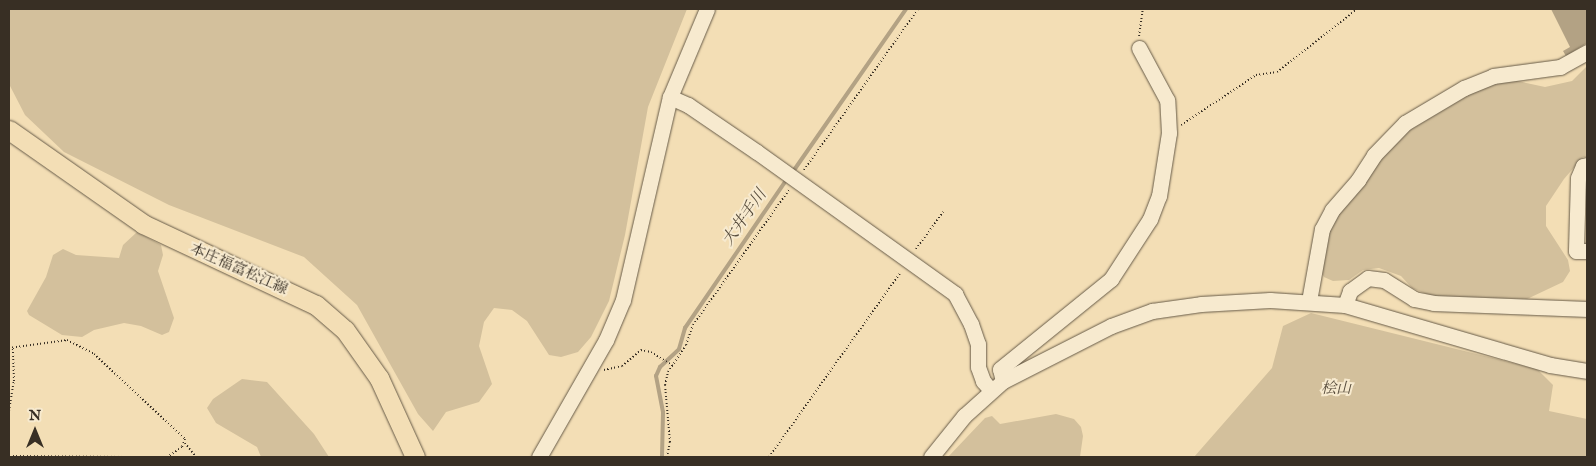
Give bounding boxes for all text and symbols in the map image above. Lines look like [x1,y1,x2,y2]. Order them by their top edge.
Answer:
water label: 大井手川 [719,186,771,250]
street label: 本庄福富松江線 [187,239,291,299]
park label: 桧山 [1321,380,1351,398]
north arrow [10,406,60,456]
text: N [29,407,41,425]

